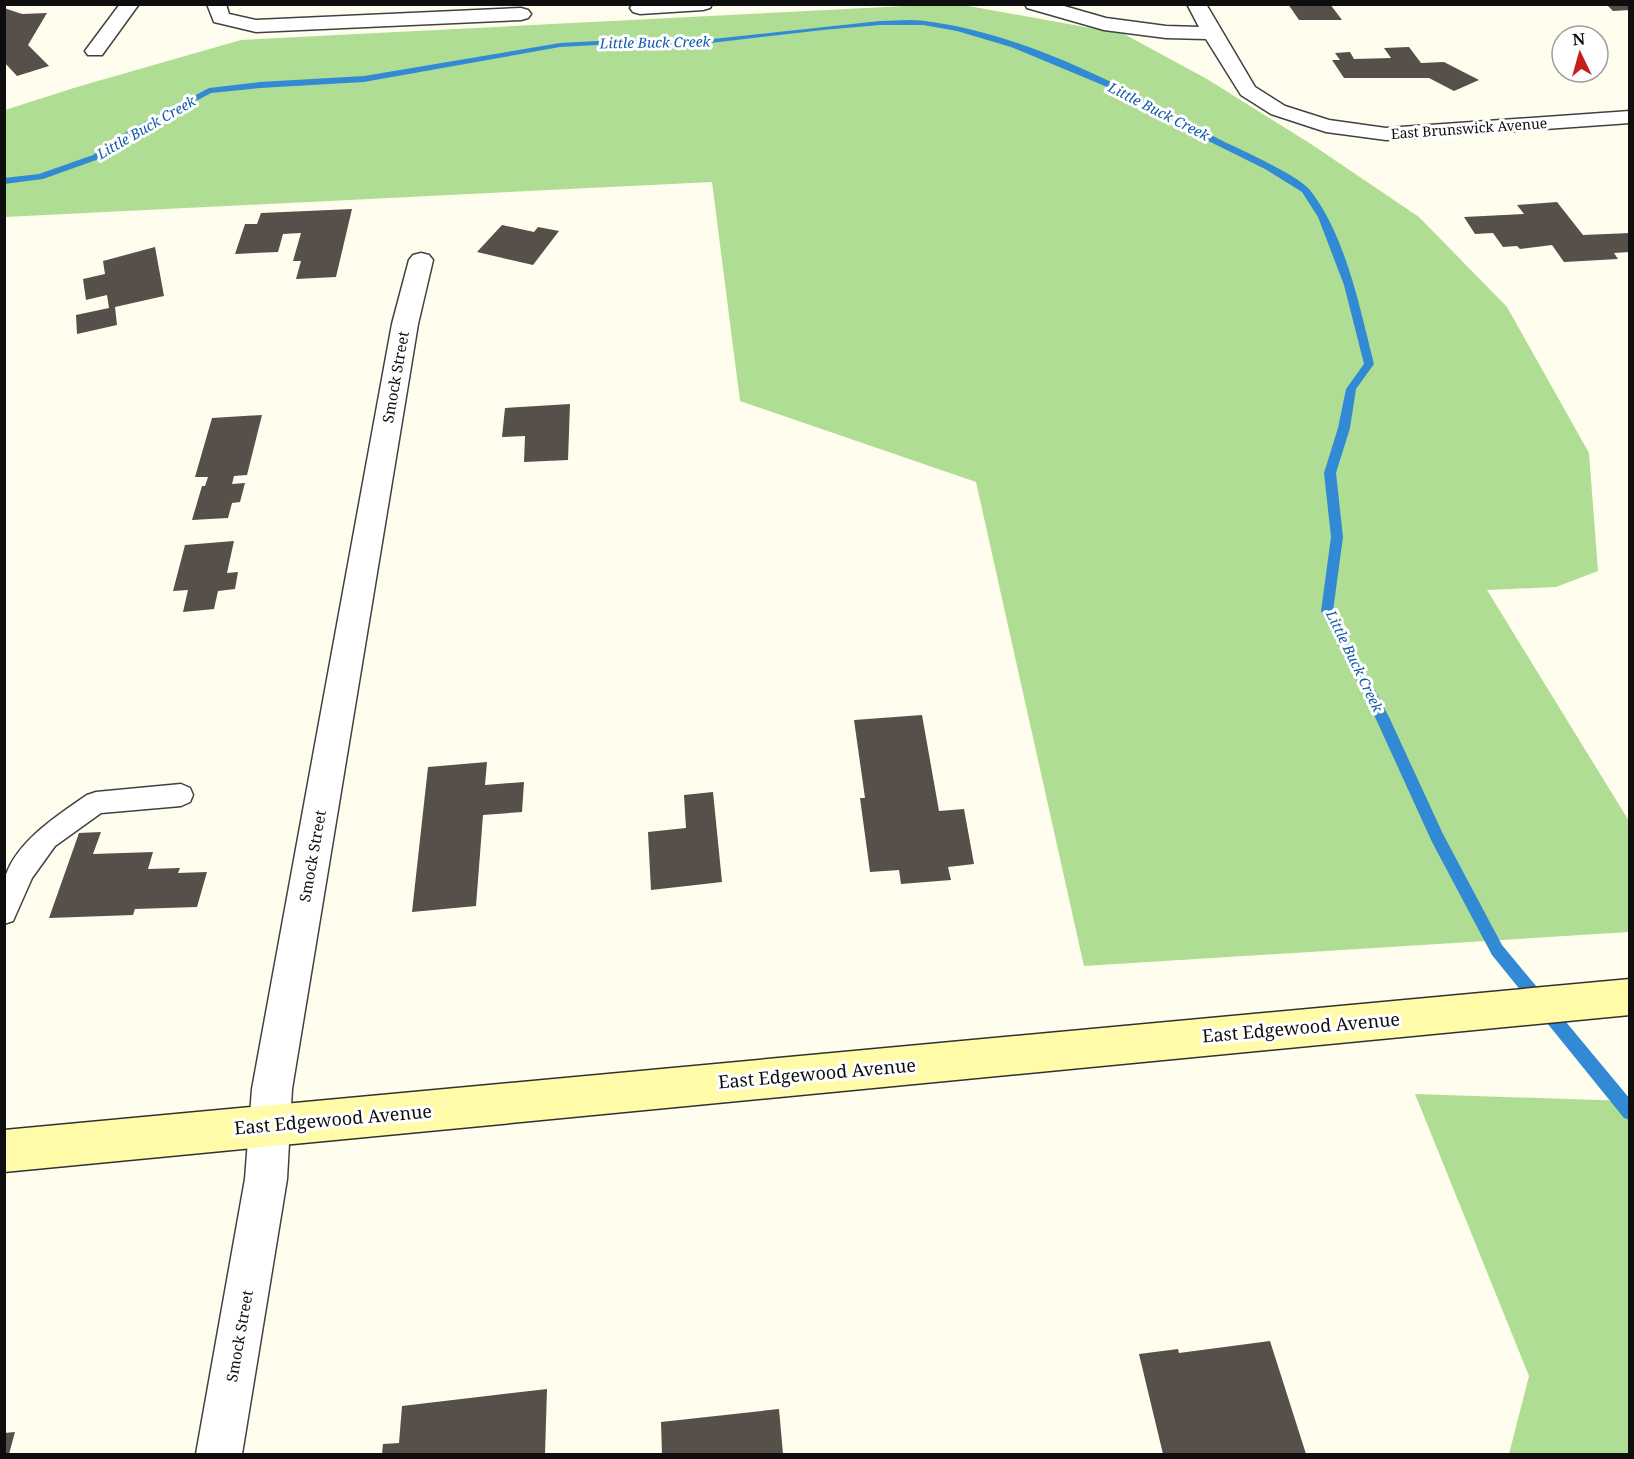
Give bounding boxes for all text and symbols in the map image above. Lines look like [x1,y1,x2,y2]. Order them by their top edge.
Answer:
north arrow [1550,24,1610,84]
text: N [1571,28,1586,51]
water label: Little Buck Creek [598,32,712,52]
water label: Little Buck Creek [1104,77,1214,145]
water label: Little Buck Creek [92,91,200,163]
street label: East Brunswick Avenue [1390,113,1548,143]
street label: Smock Street [377,330,413,424]
water label: Little Buck Creek [1322,606,1388,716]
street label: Smock Street [294,809,330,903]
street label: East Edgewood Avenue [1201,1006,1401,1048]
street label: East Edgewood Avenue [717,1052,917,1094]
street label: East Edgewood Avenue [233,1098,433,1140]
street label: Smock Street [221,1289,257,1383]

